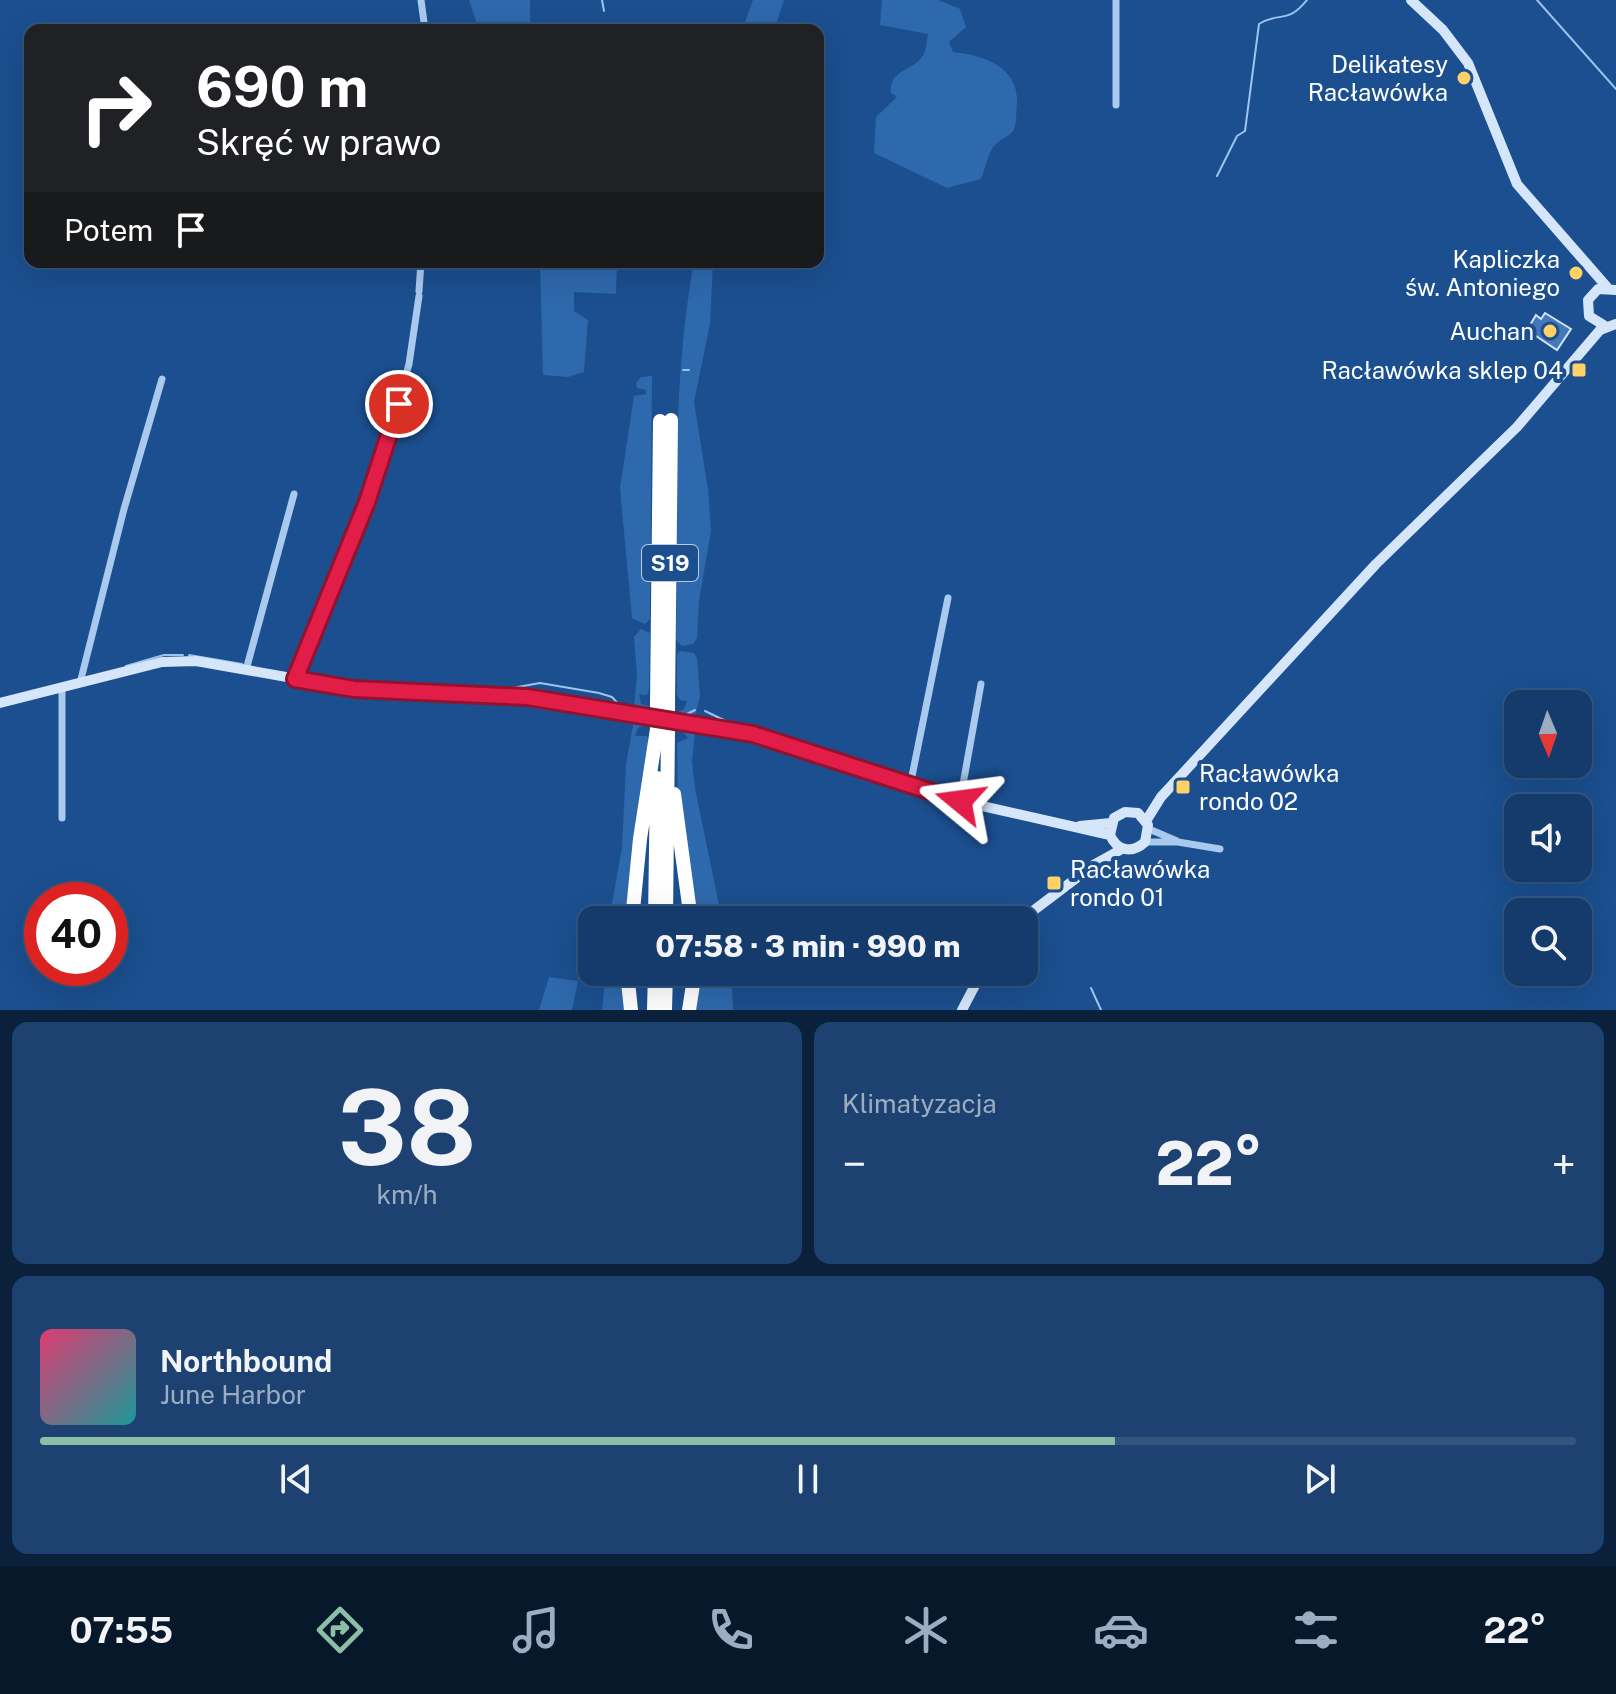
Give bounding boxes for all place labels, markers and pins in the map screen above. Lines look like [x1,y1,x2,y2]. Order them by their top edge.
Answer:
place label: Delikatesy Racławówka [1308,50,1448,106]
marker: Delikatesy Racławówka [1455,69,1473,87]
place label: Kapliczka św. Antoniego [1405,245,1560,301]
marker: Kapliczka św. Antoniego [1567,264,1585,282]
place label: Auchan [1449,317,1534,345]
marker: Auchan [1541,322,1559,340]
place label: Racławówka sklep 04 [1321,356,1563,384]
marker: Racławówka sklep 04 [1570,361,1588,379]
pin [365,370,433,438]
place label: Racławówka rondo 02 [1199,759,1339,815]
marker: Racławówka rondo 02 [1174,778,1192,796]
place label: Racławówka rondo 01 [1070,855,1210,911]
marker: Racławówka rondo 01 [1045,874,1063,892]

